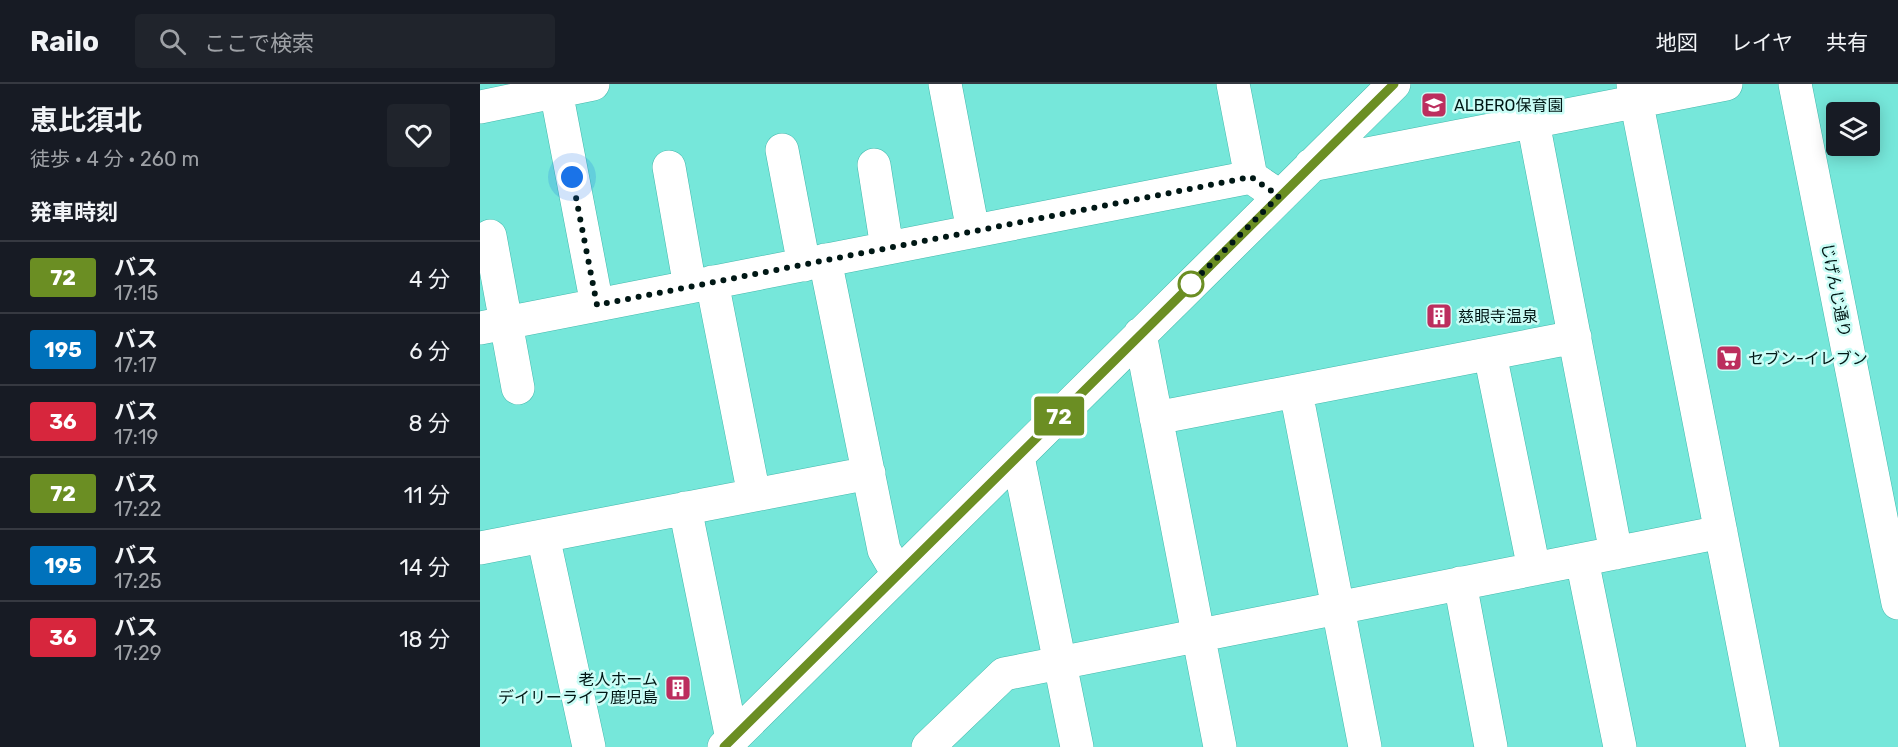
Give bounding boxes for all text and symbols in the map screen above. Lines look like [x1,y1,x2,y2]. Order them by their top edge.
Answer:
search box [135,14,555,68]
text: Railo [30,25,99,58]
icon: search [156,25,189,58]
text: ここで検索 [204,30,314,57]
text: 地図 [1656,30,1698,55]
text: レイヤ [1731,30,1793,55]
text: 共有 [1826,30,1868,55]
school or university icon: ALBERO保育園 [1419,90,1449,120]
place label: ALBERO保育園 [1454,96,1563,115]
map controls [1826,102,1880,156]
button: layers [1826,102,1880,156]
text: 恵比須北 [30,104,142,137]
button: heart [387,104,450,167]
text: 徒歩 · 4 分 · 260 m [30,147,199,171]
your location [557,162,587,192]
text: 発車時刻 [30,199,118,226]
street label: じげんじ通り [1818,241,1854,339]
text: バス [114,254,158,281]
text: 72 [50,265,76,290]
text: 4 分 [409,266,450,293]
unlabelled marker [1178,271,1204,297]
text: 17:15 [114,281,158,305]
building icon: 慈眼寺温泉 [1424,301,1454,331]
place label: 慈眼寺温泉 [1458,307,1538,326]
text: バス [114,326,158,353]
text: 195 [44,337,82,362]
text: 6 分 [409,338,450,365]
supermarket icon: セブン-イレブン [1714,343,1744,373]
place label: セブン-イレブン [1748,349,1868,368]
text: 17:17 [114,353,157,377]
line badge: 72 [1032,396,1086,436]
text: バス [114,398,158,425]
text: 72 [1046,404,1072,429]
text: 36 [49,409,77,434]
text: 8 分 [409,410,450,437]
text: 17:19 [114,425,158,449]
text: バス [114,470,158,497]
text: 72 [50,481,76,506]
text: 11 分 [404,482,450,509]
text: 17:22 [114,497,161,521]
text: バス [114,542,158,569]
text: 195 [44,553,82,578]
text: 14 分 [400,554,450,581]
text: 17:25 [114,569,162,593]
text: バス [114,614,158,641]
text: 36 [49,625,77,650]
text: 18 分 [399,626,450,653]
text: 17:29 [114,641,162,665]
place label: 老人ホーム デイリーライフ鹿児島 [498,670,658,707]
building icon: 老人ホーム デイリーライフ鹿児島 [663,673,693,703]

